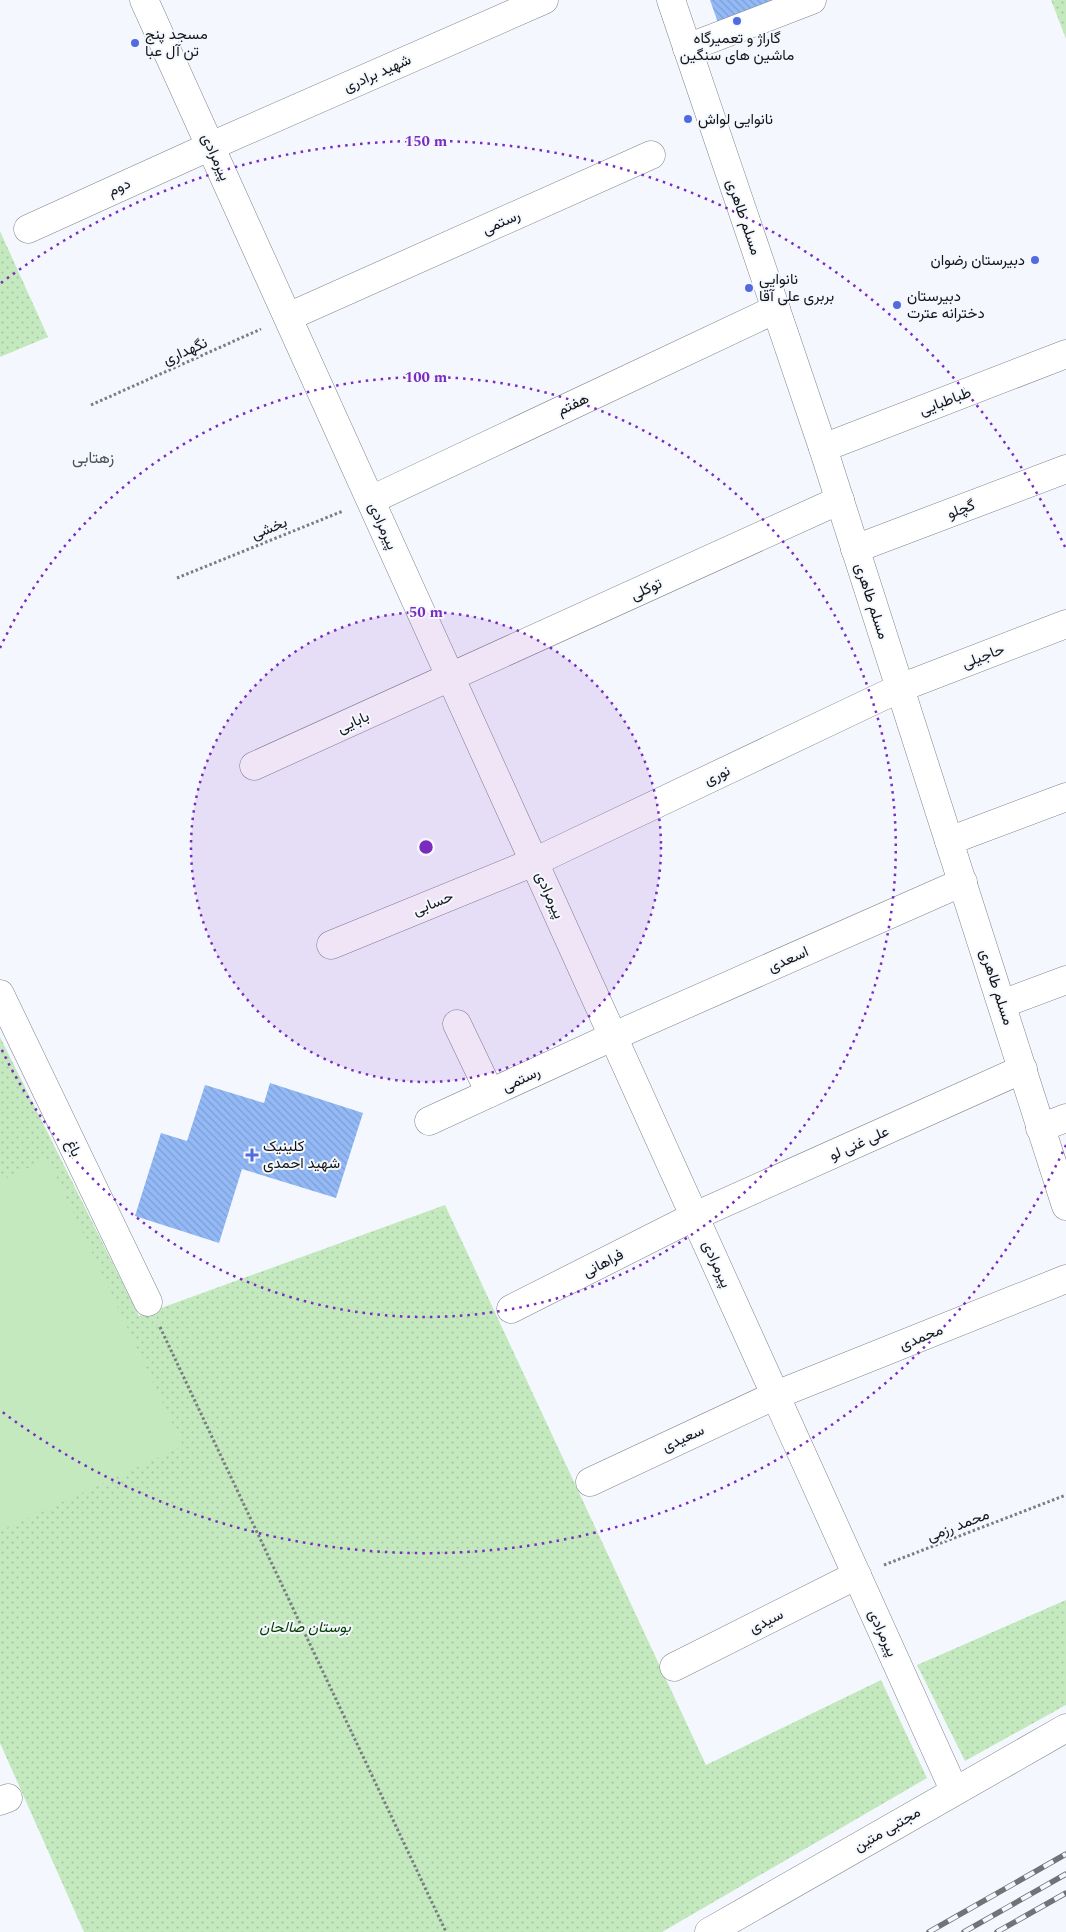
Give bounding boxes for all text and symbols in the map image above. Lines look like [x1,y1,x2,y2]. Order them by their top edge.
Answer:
marker: گاراژ و تعمیرگاه ماشین های سنگین [731,15,743,27]
place label: مسجد پنج تن آل عبا [145,23,208,63]
place label: گاراژ و تعمیرگاه ماشین های سنگین [680,27,794,67]
marker: مسجد پنج تن آل عبا [129,37,141,49]
street label: شهید برادری [340,48,415,99]
place label: نانوایی لواش [698,108,773,131]
marker: نانوایی لواش [682,113,694,125]
street label: پیرمرادی [195,130,236,185]
text: 150 m [405,130,448,153]
street label: دوم [104,172,134,203]
street label: مسلم طاهری [720,176,767,258]
street label: رستمی [478,204,524,241]
place label: دبیرستان رضوان [931,249,1025,272]
marker: دبیرستان رضوان [1029,254,1041,266]
place label: نانوایی بربری علی آقا [759,268,834,308]
marker: نانوایی بربری علی آقا [743,282,755,294]
place label: دبیرستان دخترانه عترت [907,285,985,325]
marker: دبیرستان دخترانه عترت [891,299,903,311]
street label: نگهداری [159,331,211,371]
text: 100 m [405,366,448,389]
street label: طباطبایی [916,381,975,422]
street label: هفتم [553,387,593,422]
district label: زهتابی [72,446,114,470]
street label: گچلو [944,494,979,525]
street label: پیرمرادی [362,499,403,554]
street label: بخشی [248,511,291,546]
street label: مسلم طاهری [848,560,895,642]
street label: توکلی [627,572,666,607]
text: 50 m [409,601,444,624]
street label: حاجیلی [959,638,1008,675]
street label: بابایی [333,705,373,740]
street label: نوری [700,759,734,792]
centre of rings [417,838,435,856]
street label: پیرمرادی [529,868,570,923]
street label: حسابی [409,885,457,922]
street label: اسعدی [764,940,812,979]
street label: مسلم طاهری [973,946,1020,1028]
street label: رستمی [498,1061,544,1098]
street label: علی غنی لو [826,1120,893,1167]
place label: کلینیک شهید احمدی [263,1135,340,1175]
street label: باغ [59,1136,88,1161]
marker: کلینیک شهید احمدی [245,1148,259,1162]
street label: پیرمرادی [696,1237,737,1292]
street label: فراهانی [579,1243,628,1284]
street label: محمدی [896,1318,947,1357]
street label: سعیدی [658,1419,708,1458]
street label: محمد رزمی [924,1503,993,1548]
street label: سیدی [745,1603,788,1640]
street label: پیرمرادی [862,1606,903,1661]
park label: بوستان صالحان [259,1616,351,1639]
street label: مجتبی متین [850,1801,925,1858]

